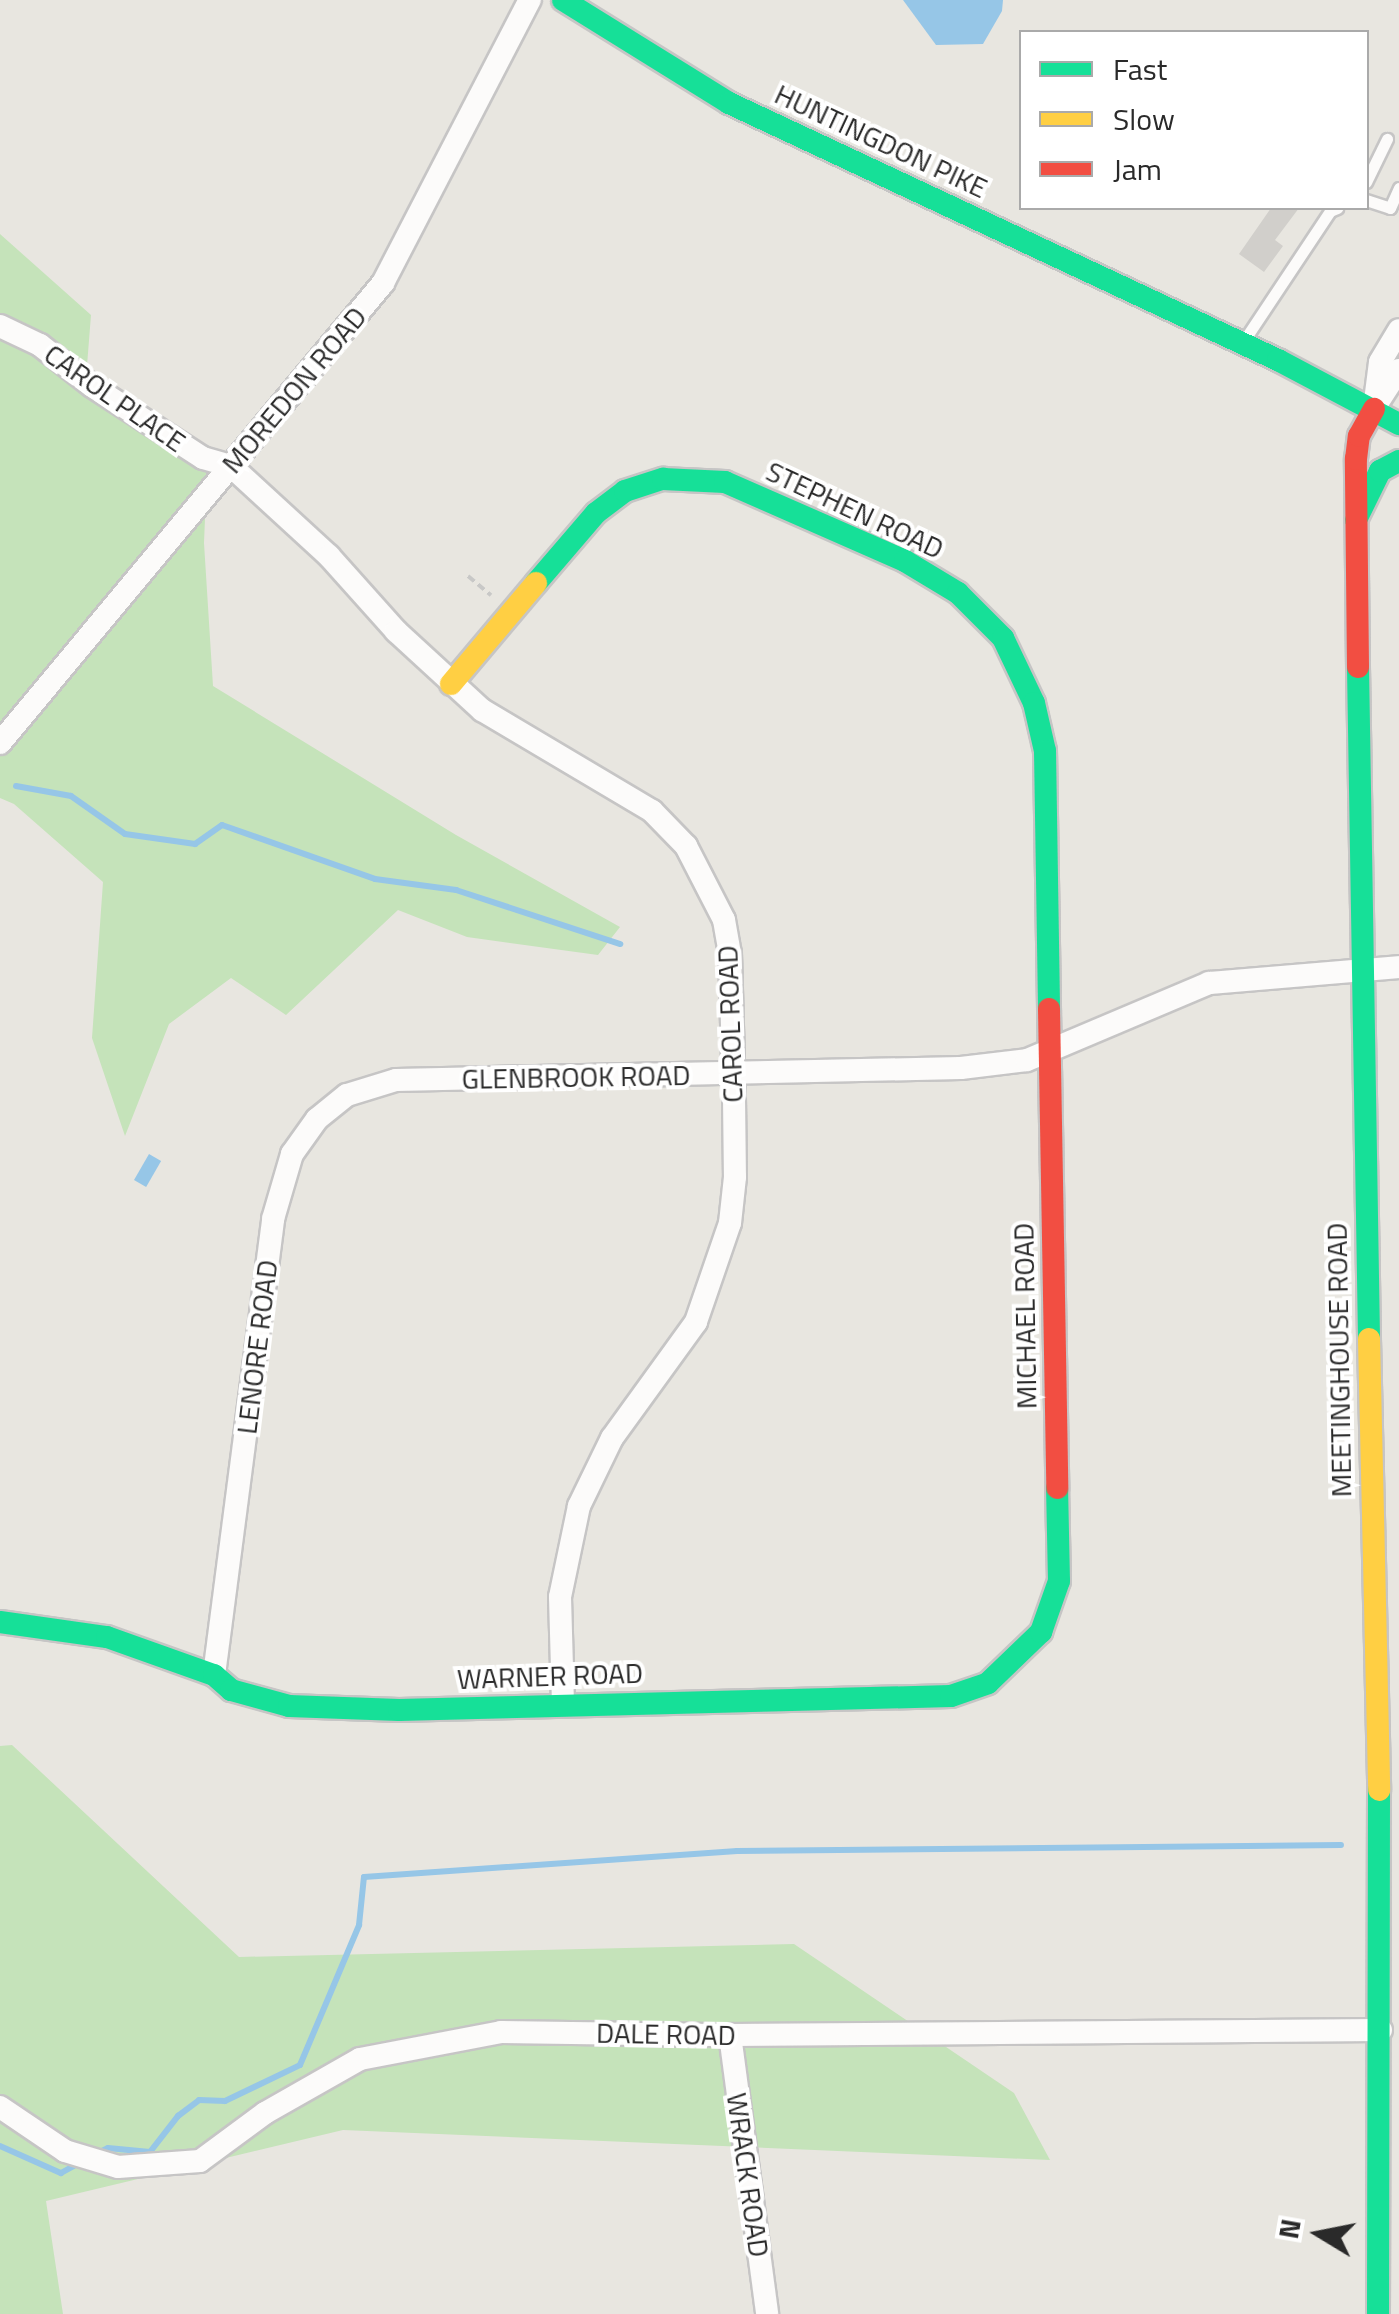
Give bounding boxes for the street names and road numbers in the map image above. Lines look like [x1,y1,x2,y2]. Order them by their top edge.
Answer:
street label: HUNTINGDON PIKE [770,77,992,205]
street label: MOREDON ROAD [215,300,373,480]
street label: CAROL PLACE [38,337,192,459]
street label: STEPHEN ROAD [761,454,949,566]
street label: CAROL ROAD [710,945,750,1103]
street label: GLENBROOK ROAD [461,1058,691,1096]
street label: MEETINGHOUSE ROAD [1320,1222,1358,1498]
street label: MICHAEL ROAD [1007,1223,1043,1409]
street label: LENORE ROAD [230,1258,284,1436]
street label: WARNER ROAD [456,1656,644,1696]
street label: DALE ROAD [596,2016,736,2052]
street label: WRACK ROAD [720,2091,776,2259]

